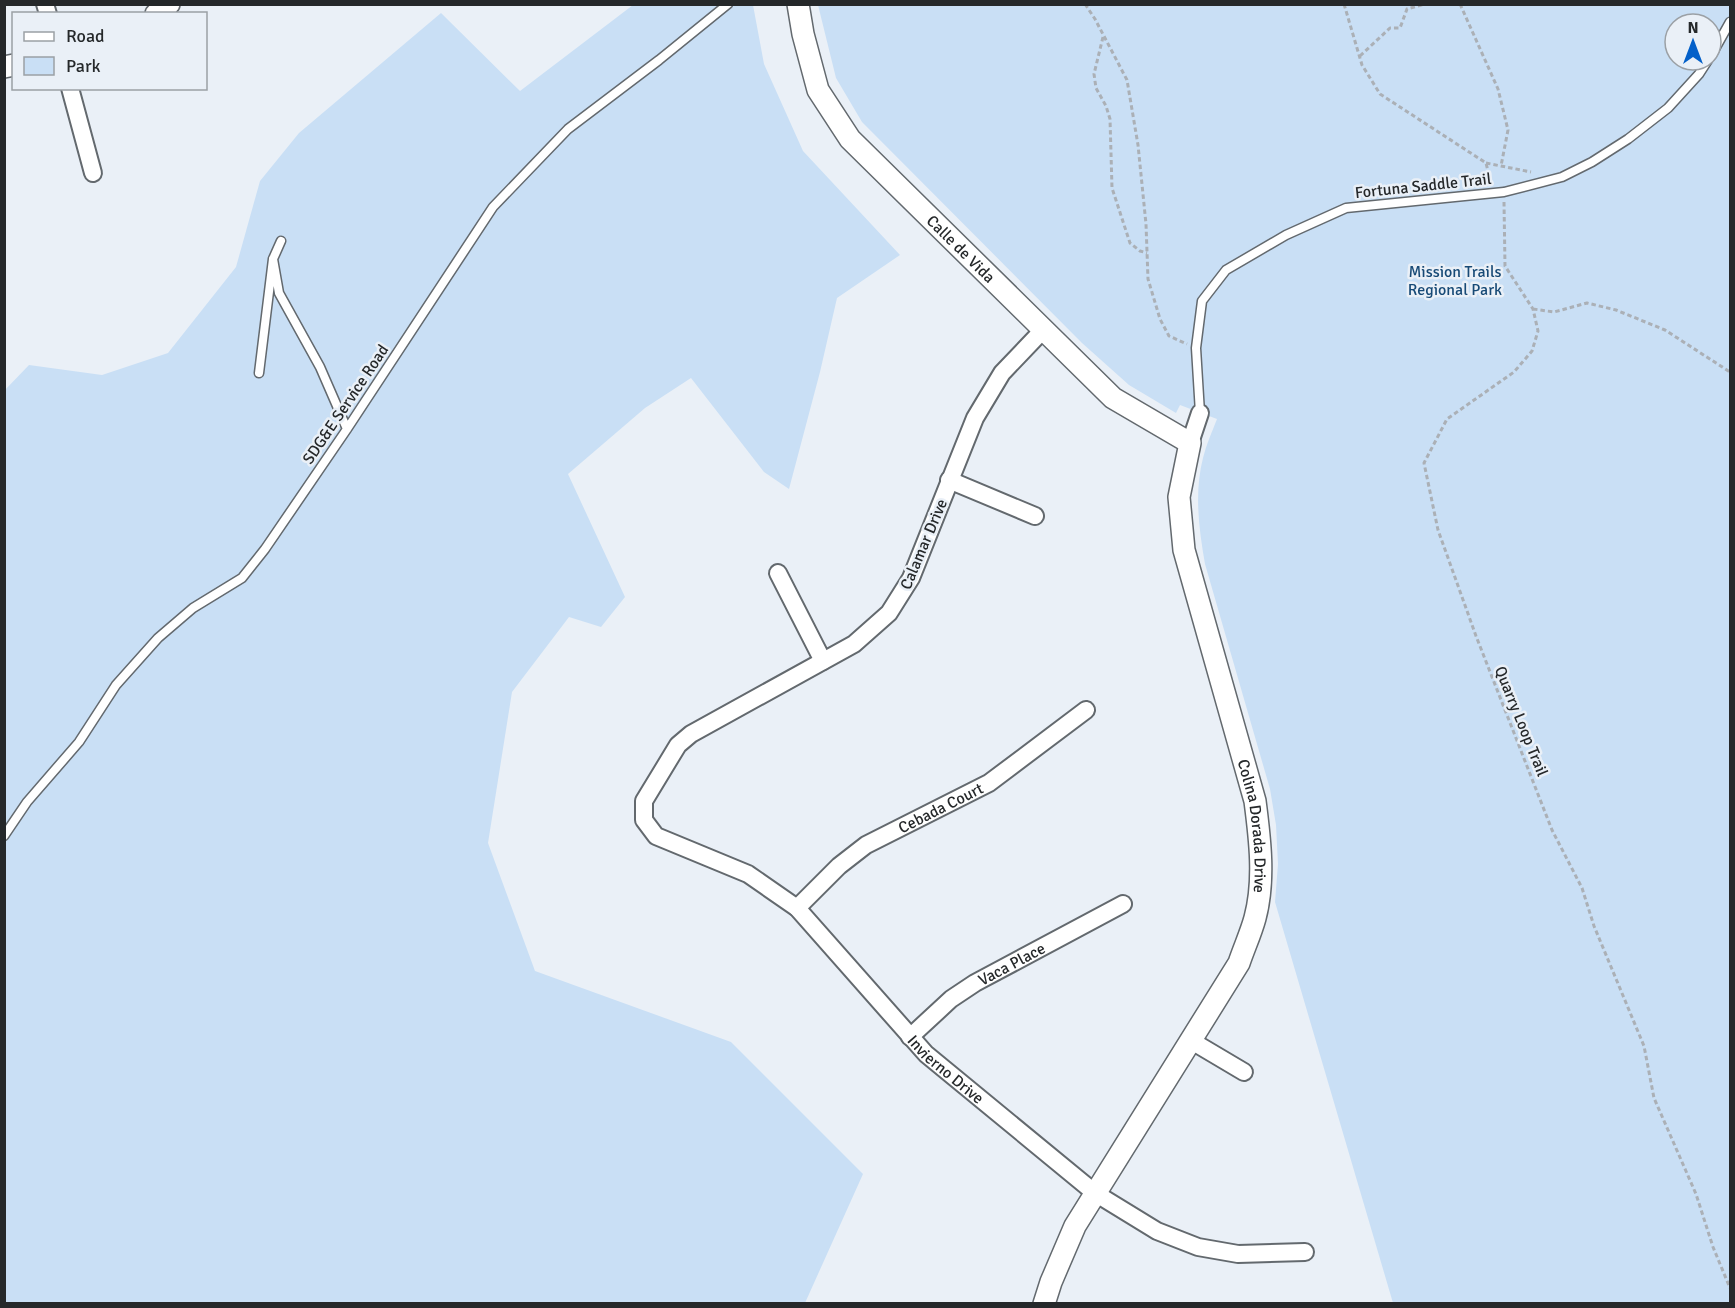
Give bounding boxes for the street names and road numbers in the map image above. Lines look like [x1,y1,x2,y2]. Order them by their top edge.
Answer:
street label: Fortuna Saddle Trail [1354,169,1493,203]
street label: Calle de Vida [922,211,999,287]
street label: SDG&E Service Road [298,341,393,468]
street label: Calamar Drive [896,496,952,593]
street label: Quarry Loop Trail [1490,663,1552,780]
street label: Colina Dorada Drive [1233,757,1270,894]
street label: Cebada Court [895,778,987,838]
street label: Vaca Place [975,938,1049,991]
street label: Invierno Drive [903,1031,988,1108]

